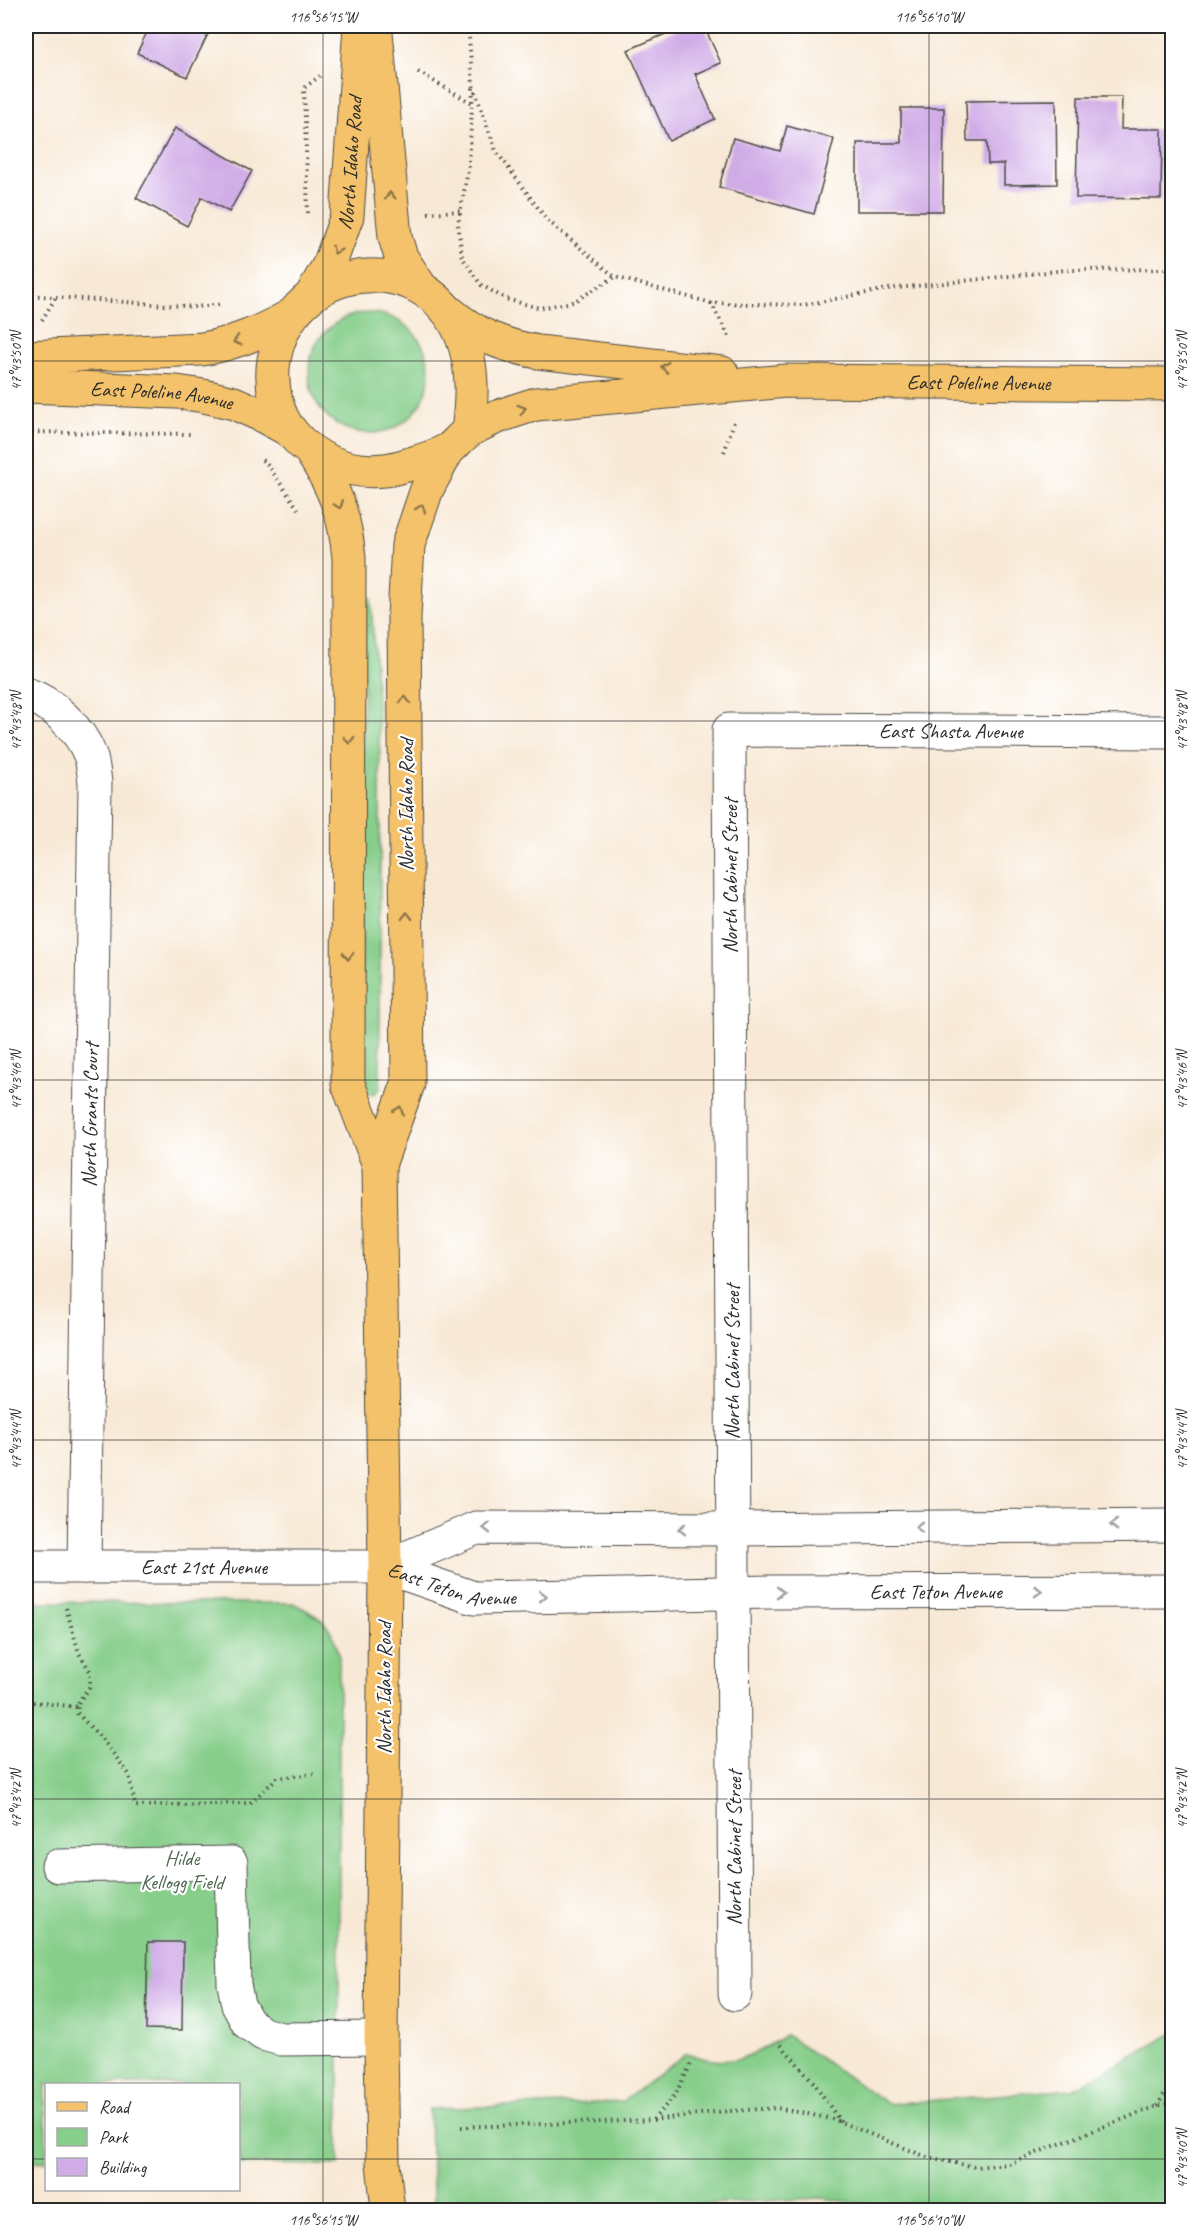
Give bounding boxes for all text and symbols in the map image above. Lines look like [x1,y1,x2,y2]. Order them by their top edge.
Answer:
text: 116°56'15"W [289,8,360,27]
text: 116°56'10"W [895,8,966,27]
street label: North Idaho Road [330,93,368,233]
one-way arrow [384,191,397,200]
one-way arrow [331,243,343,254]
text: 47°43'50"N [7,328,26,391]
text: 47°43'50"N [1173,328,1192,391]
one-way arrow [232,334,243,347]
one-way arrow [661,361,670,374]
street label: East Poleline Avenue [907,369,1052,396]
street label: East Poleline Avenue [90,376,237,416]
one-way arrow [516,404,527,416]
one-way arrow [331,499,344,509]
one-way arrow [413,503,426,514]
text: 47°43'48"N [7,688,26,751]
text: 47°43'48"N [1173,688,1192,751]
one-way arrow [399,696,411,705]
street label: East Shasta Avenue [879,718,1024,744]
one-way arrow [343,736,355,745]
street label: North Idaho Road [393,736,419,871]
street label: North Cabinet Street [717,796,743,953]
one-way arrow [401,912,413,921]
one-way arrow [342,952,354,961]
street label: North Grants Court [76,1040,104,1187]
text: 47°43'46"N [7,1047,26,1110]
text: 47°43'46"N [1173,1047,1192,1110]
one-way arrow [392,1105,404,1116]
street label: North Cabinet Street [719,1282,745,1439]
text: 47°43'44"N [7,1407,26,1470]
text: 47°43'44"N [1173,1407,1192,1470]
one-way arrow [1110,1519,1119,1531]
one-way arrow [915,1521,924,1533]
one-way arrow [483,1522,492,1534]
one-way arrow [678,1523,687,1535]
street label: East 21st Avenue [141,1554,268,1580]
street label: East Teton Avenue [384,1556,517,1612]
street label: East Teton Avenue [870,1578,1003,1605]
one-way arrow [1034,1585,1043,1597]
one-way arrow [776,1586,785,1598]
one-way arrow [539,1590,548,1602]
street label: North Idaho Road [371,1619,397,1754]
text: 47°43'42"N [7,1766,26,1829]
text: 47°43'42"N [1173,1766,1192,1829]
street label: North Cabinet Street [721,1768,747,1925]
park label: Hilde Kellogg Field [140,1845,226,1895]
legend [45,2083,240,2191]
text: Road [99,2096,132,2118]
text: Park [99,2126,129,2148]
text: 47°43'40"N [1173,2126,1192,2189]
text: Building [99,2156,148,2178]
text: 116°56'15"W [289,2211,360,2230]
text: 116°56'10"W [895,2211,966,2230]

